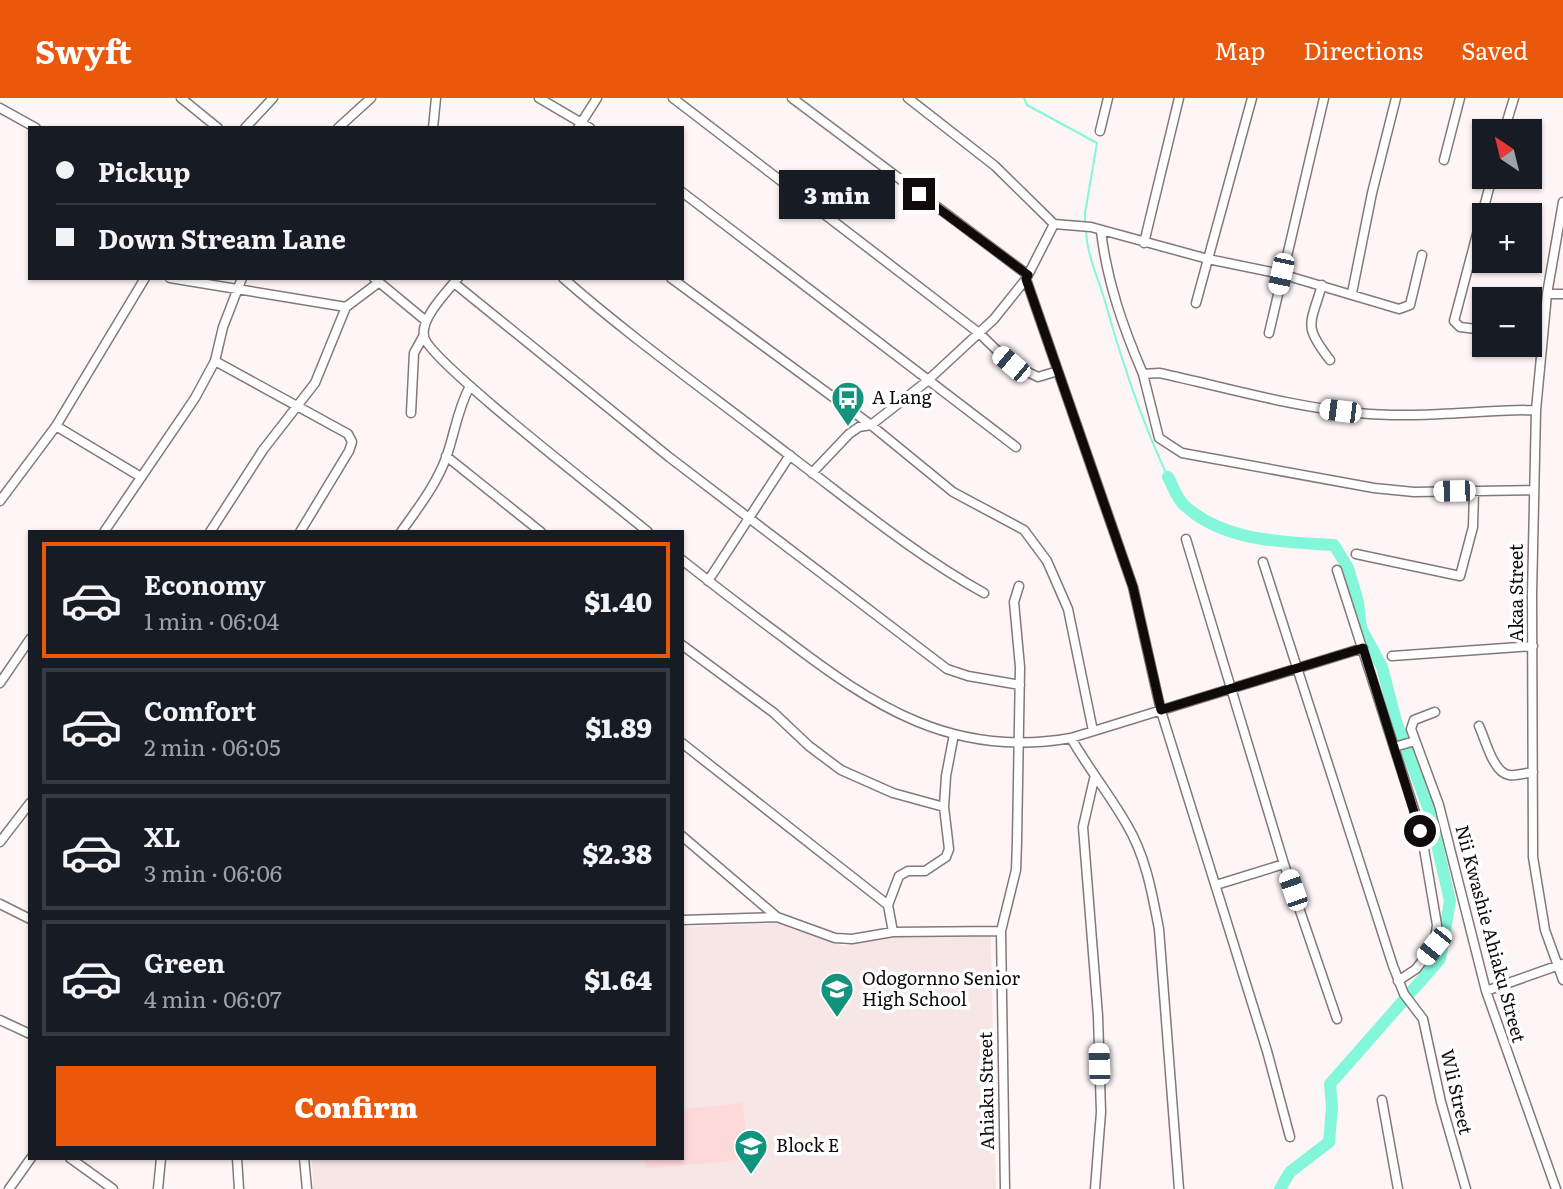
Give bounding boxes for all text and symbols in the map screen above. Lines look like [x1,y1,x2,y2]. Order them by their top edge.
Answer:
text: Swyft [35,25,132,74]
text: Map [1214,32,1265,67]
text: Directions [1303,32,1423,67]
text: Saved [1461,32,1528,67]
north arrow [1472,119,1542,189]
map controls [1472,119,1542,357]
text: Pickup [98,151,190,190]
callout: 3 min [779,170,894,218]
text: 3 min [804,177,870,211]
route end [903,178,935,210]
button: + [1472,203,1542,273]
text: Down Stream Lane [98,218,346,257]
car [1267,251,1296,297]
button: − [1472,287,1542,357]
car [989,342,1034,386]
bus stop icon: A Lang [829,379,867,428]
place label: A Lang [872,383,933,410]
car [1318,398,1363,424]
car [1433,480,1476,502]
street label: Akaa Street [1502,543,1529,642]
text: Economy [144,564,266,603]
icon: car [60,569,123,632]
text: $1.40 [584,581,652,620]
text: 1 min · 06:04 [144,603,279,637]
text: Comfort [144,690,256,729]
icon: car [60,695,123,758]
text: $1.89 [585,707,652,746]
text: 2 min · 06:05 [144,729,281,763]
route start [1404,815,1436,847]
text: XL [144,816,181,855]
icon: car [60,821,123,884]
street label: Nii Kwashie Ahiaku Street [1449,822,1534,1046]
text: $2.38 [582,833,652,872]
text: 3 min · 06:06 [144,855,282,889]
car [1277,867,1310,913]
car [1413,923,1456,969]
text: Green [144,942,225,981]
icon: car [60,947,123,1010]
text: $1.64 [584,959,652,998]
place label: Odogornno Senior High School [862,964,1021,1012]
school or university icon: Odogornno Senior High School [818,970,856,1019]
text: 4 min · 06:07 [144,981,282,1015]
street label: Ahiaku Street [971,1031,1000,1150]
car [1088,1043,1111,1085]
street label: Wli Street [1435,1046,1481,1138]
button: Confirm [56,1066,656,1146]
school or university icon: Block E [732,1127,770,1176]
place label: Block E [776,1131,839,1158]

